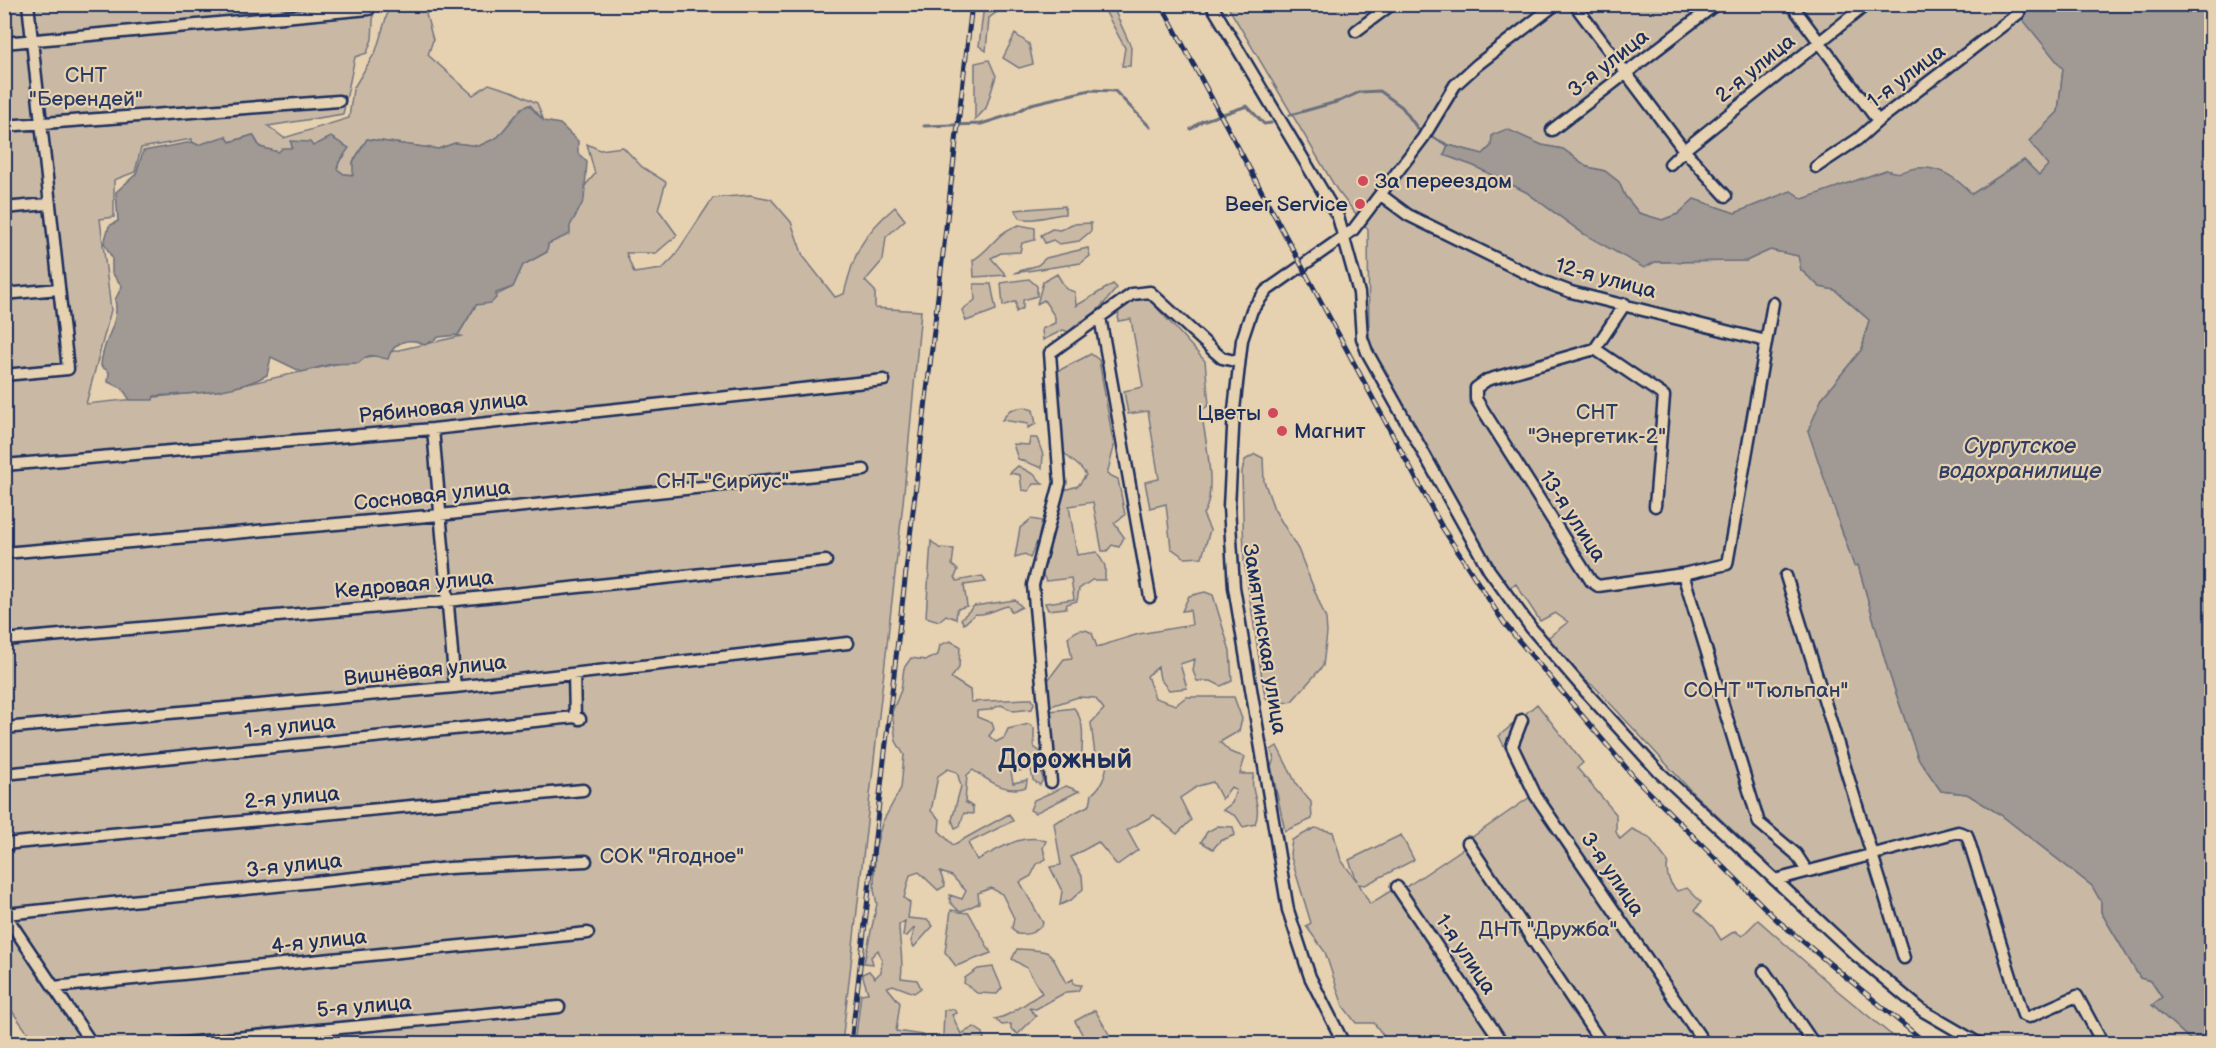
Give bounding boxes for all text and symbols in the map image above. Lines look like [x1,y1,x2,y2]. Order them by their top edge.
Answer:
street label: 3-я улица [1563,24,1654,103]
street label: 2-я улица [1710,28,1801,108]
street label: 1-я улица [1862,39,1951,114]
park label: СНТ "Берендей" [29,63,143,112]
place label: За переездом [1375,169,1512,194]
marker: За переездом [1356,174,1370,188]
place label: Beer Service [1225,192,1348,217]
marker: Beer Service [1353,197,1367,211]
street label: 12-я улица [1553,253,1660,304]
street label: Рябиновая улица [357,386,529,429]
park label: СHТ "Энергетик-2" [1528,400,1666,449]
place label: Цветы [1197,401,1261,426]
marker: Цветы [1266,406,1280,420]
place label: Магнит [1294,419,1366,444]
marker: Магнит [1275,424,1289,438]
water label: Сургутское водохранилище [1938,433,2102,485]
street label: 13-я улица [1534,466,1612,567]
park label: СНТ "Сириус" [657,469,789,494]
street label: Сосновая улица [353,475,512,516]
street label: Замятинская улица [1237,542,1292,737]
street label: Кедровая улица [333,565,495,604]
street label: Вишнёвая улица [342,649,508,691]
park label: СОНТ "Тюльпан" [1684,678,1848,703]
street label: 1-я улица [243,709,337,744]
district label: Дорожный [998,744,1132,776]
street label: 2-я улица [243,781,341,814]
street label: 3-я улица [1575,827,1650,922]
park label: СОК "Ягодное" [600,844,744,869]
street label: 3-я улица [245,848,344,883]
street label: 1-я улица [1430,909,1502,1000]
park label: ДНТ "Дружба" [1479,917,1617,942]
street label: 4-я улица [270,924,369,959]
street label: 5-я улица [316,990,413,1023]

